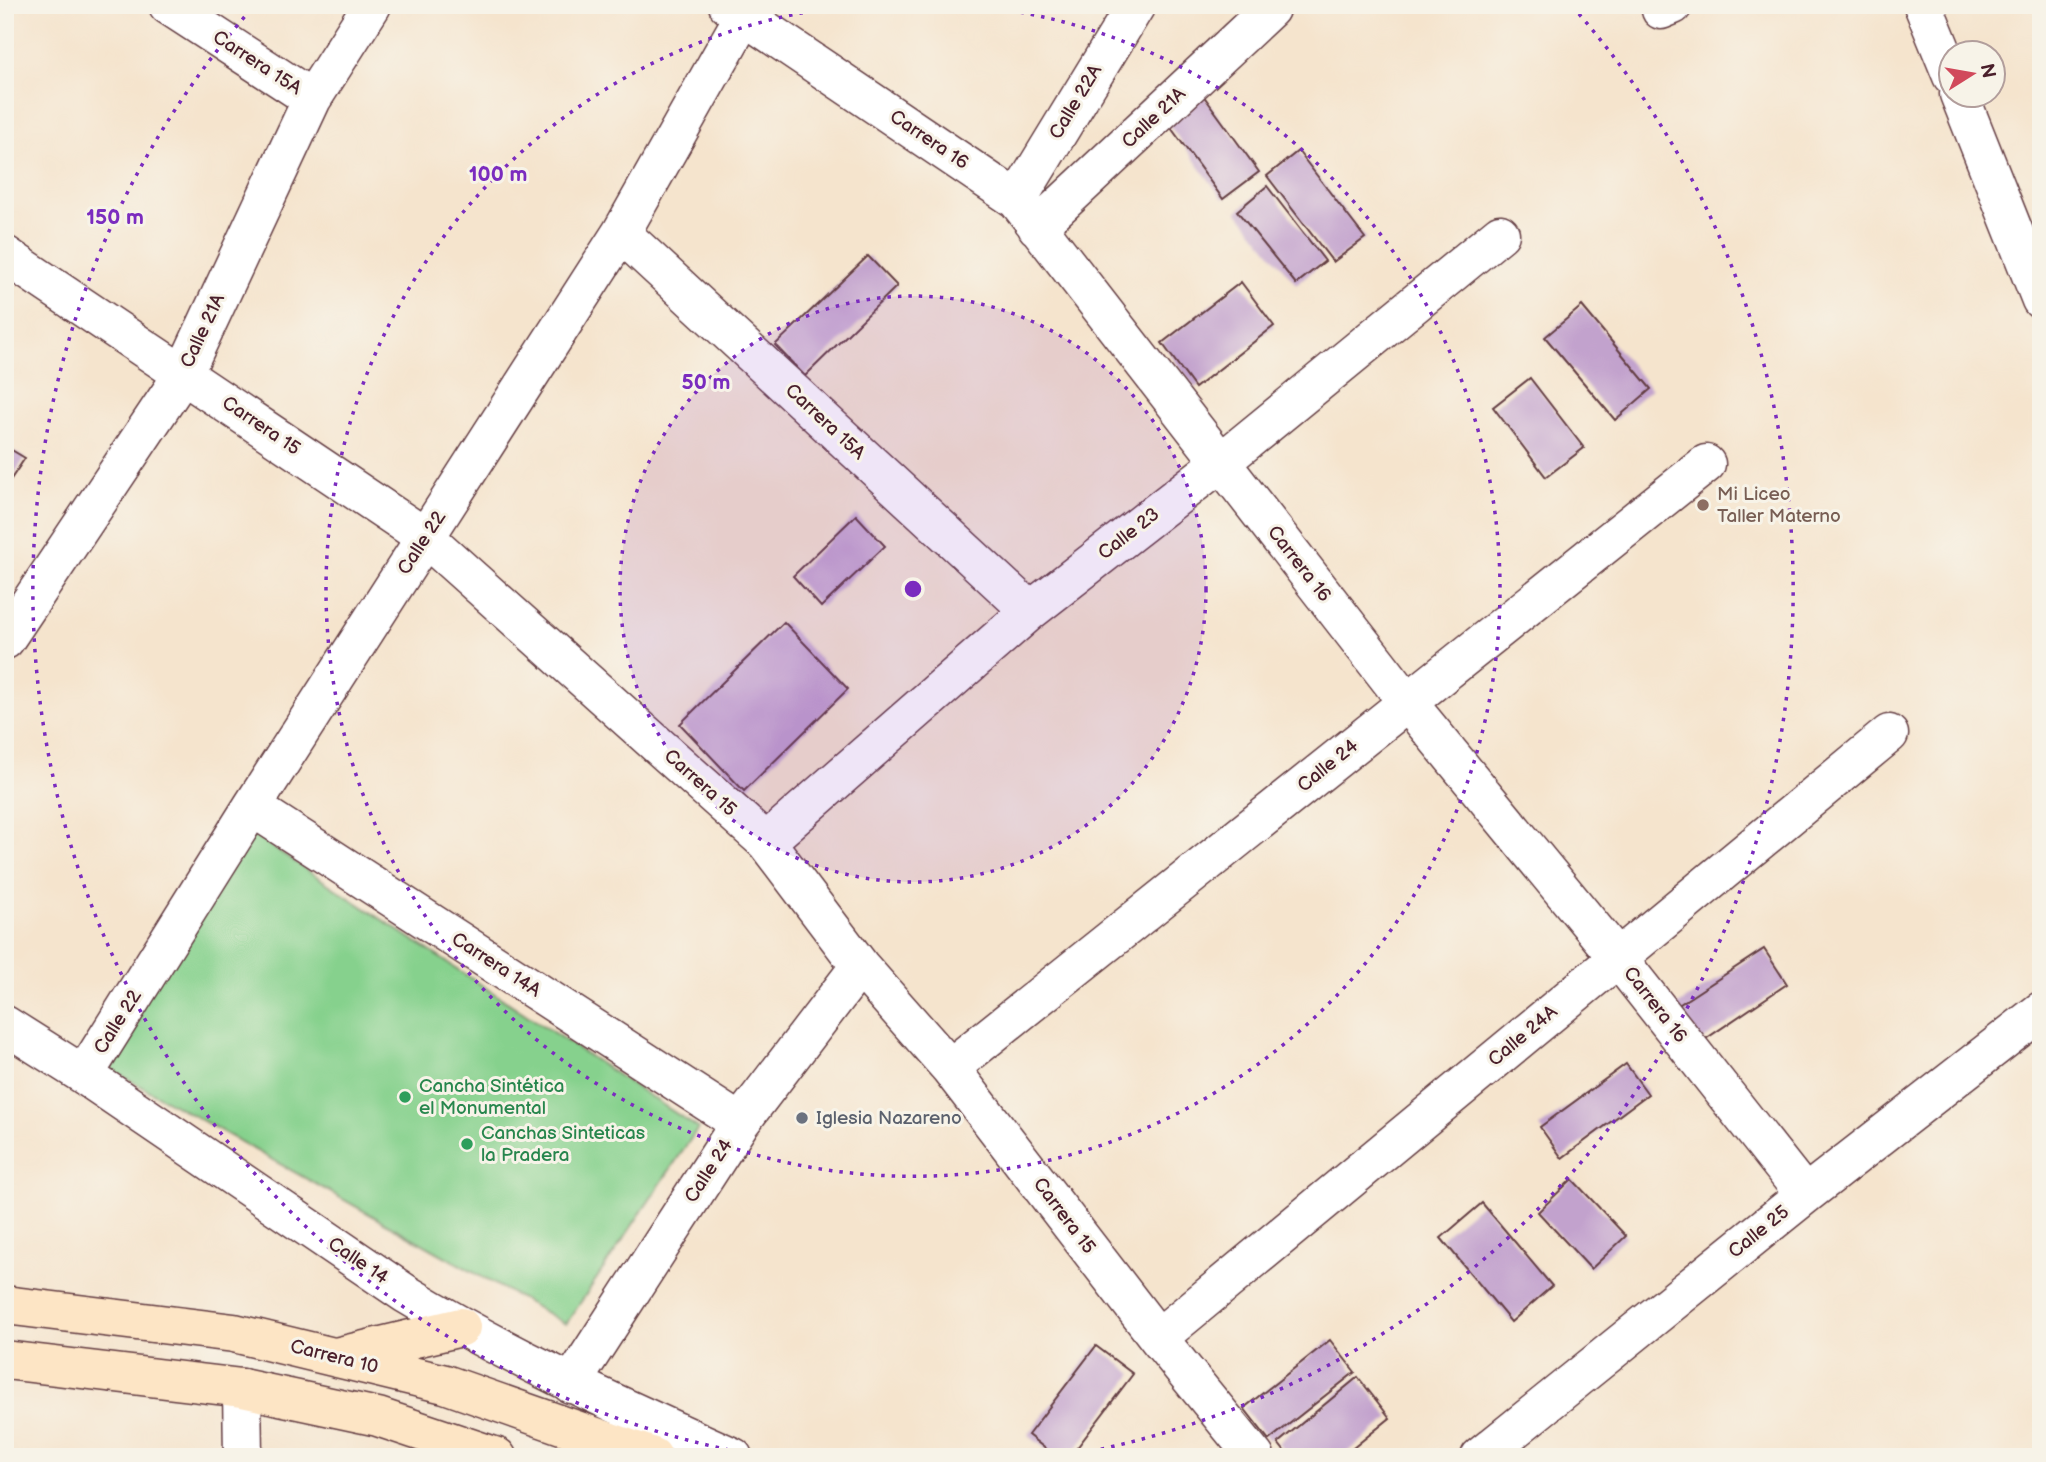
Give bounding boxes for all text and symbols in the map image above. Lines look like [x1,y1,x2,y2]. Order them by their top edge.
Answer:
street label: Carrera 15A [208,26,306,100]
north arrow [1938,38,2008,108]
street label: Calle 22A [1045,60,1107,144]
text: N [1975,62,2000,80]
street label: Calle 21A [1117,82,1191,153]
street label: Carrera 16 [885,105,973,175]
text: 100 m [469,162,527,187]
text: 150 m [86,205,144,230]
street label: Calle 21A [176,290,230,372]
text: 50 m [682,370,730,395]
street label: Carrera 15A [780,379,870,465]
street label: Carrera 15 [217,391,305,461]
place label: Mi Liceo Taller Materno [1717,483,1841,528]
marker: Mi Liceo Taller Materno [1695,497,1711,513]
street label: Calle 23 [1094,503,1164,565]
street label: Calle 22 [393,506,452,579]
street label: Carrera 16 [1262,521,1336,607]
centre of rings [901,577,925,601]
street label: Calle 24 [1293,734,1363,797]
street label: Carrera 15 [659,745,741,822]
street label: Carrera 14A [447,928,545,1003]
street label: Carrera 16 [1618,962,1692,1048]
street label: Calle 22 [89,985,147,1058]
street label: Calle 24A [1484,1000,1563,1072]
place label: Cancha Sintética el Monumental [419,1075,565,1120]
marker: Cancha Sintética el Monumental [397,1089,413,1105]
place label: Iglesia Nazareno [816,1107,962,1130]
marker: Iglesia Nazareno [794,1110,810,1126]
place label: Canchas Sinteticas la Pradera [481,1122,645,1167]
street label: Calle 24 [680,1134,738,1207]
marker: Canchas Sinteticas la Pradera [459,1136,475,1152]
street label: Carrera 15 [1028,1173,1100,1259]
street label: Calle 25 [1724,1201,1794,1263]
street label: Calle 14 [323,1232,393,1290]
street label: Carrera 10 [288,1335,380,1379]

